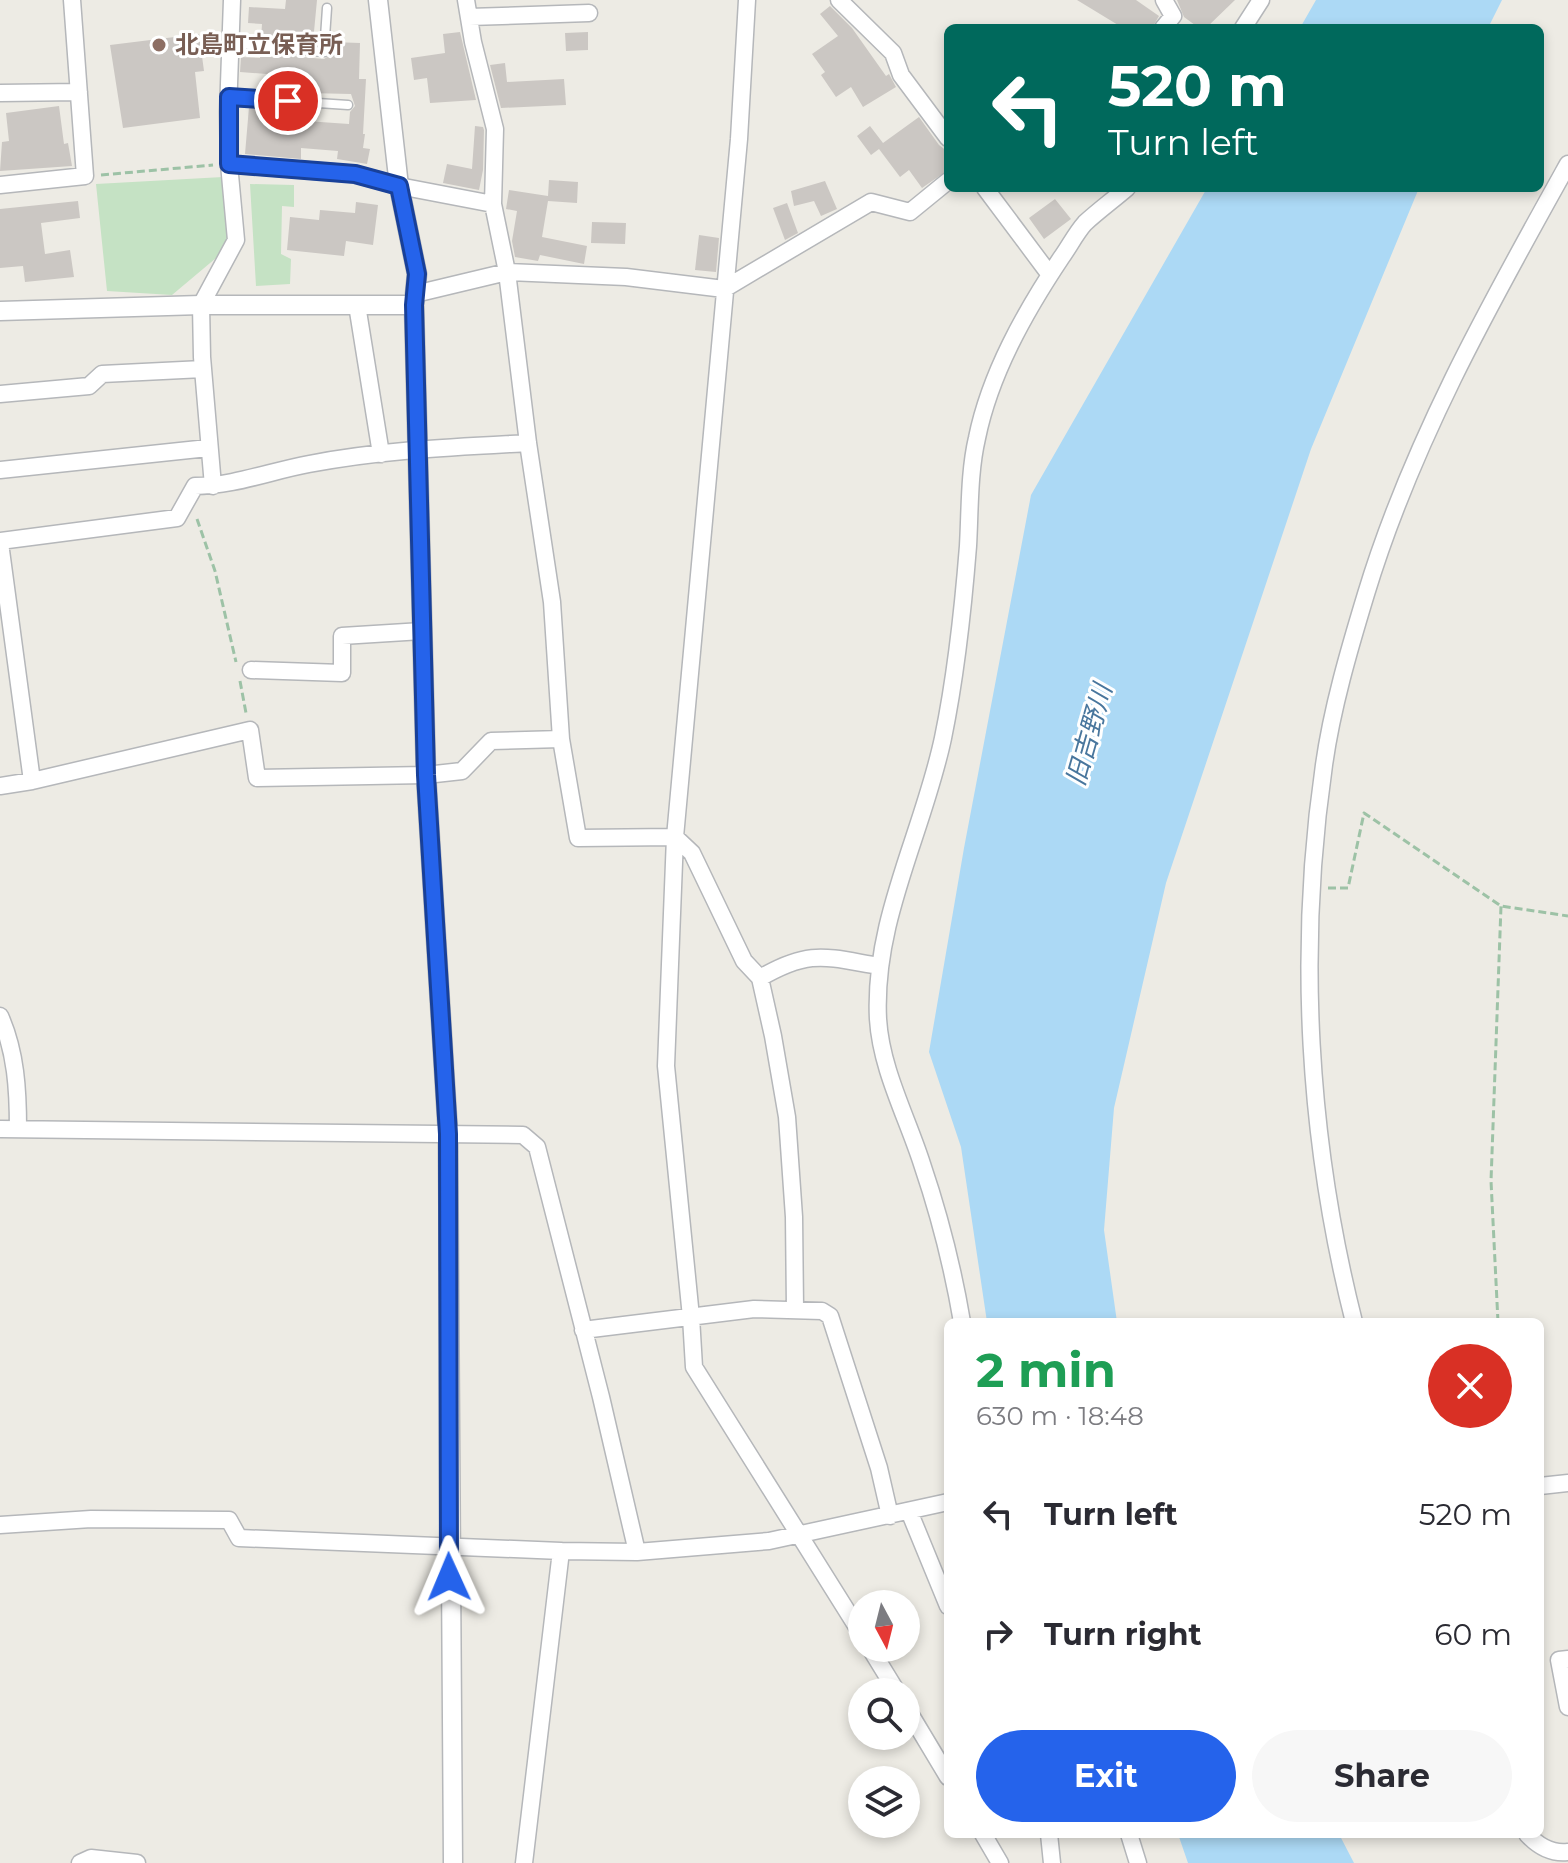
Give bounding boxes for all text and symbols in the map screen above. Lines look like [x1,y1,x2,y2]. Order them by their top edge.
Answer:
place label: 北島町立保育所 [175,30,343,59]
marker: 北島町立保育所 [150,36,168,54]
text: 520 m [1108,52,1287,120]
icon: left [976,56,1080,160]
pin [254,67,322,135]
icon: arrive [266,79,310,123]
text: Turn left [1108,120,1259,164]
water label: 旧吉野川 [1059,678,1120,789]
text: 2 min [976,1341,1116,1399]
button: close [1428,1344,1512,1428]
text: 630 m · 18:48 [976,1400,1144,1432]
icon: left [976,1492,1020,1536]
text: Turn left [1044,1496,1177,1533]
text: 520 m [1419,1496,1512,1533]
position arrow [407,1535,491,1619]
north arrow [848,1590,920,1662]
map controls [848,1590,920,1838]
icon: right [976,1612,1020,1656]
text: Turn right [1044,1616,1201,1653]
text: 60 m [1434,1616,1512,1653]
button: search [848,1678,920,1750]
button: Exit [976,1730,1236,1822]
button: Share [1252,1730,1512,1822]
button: layers [848,1766,920,1838]

